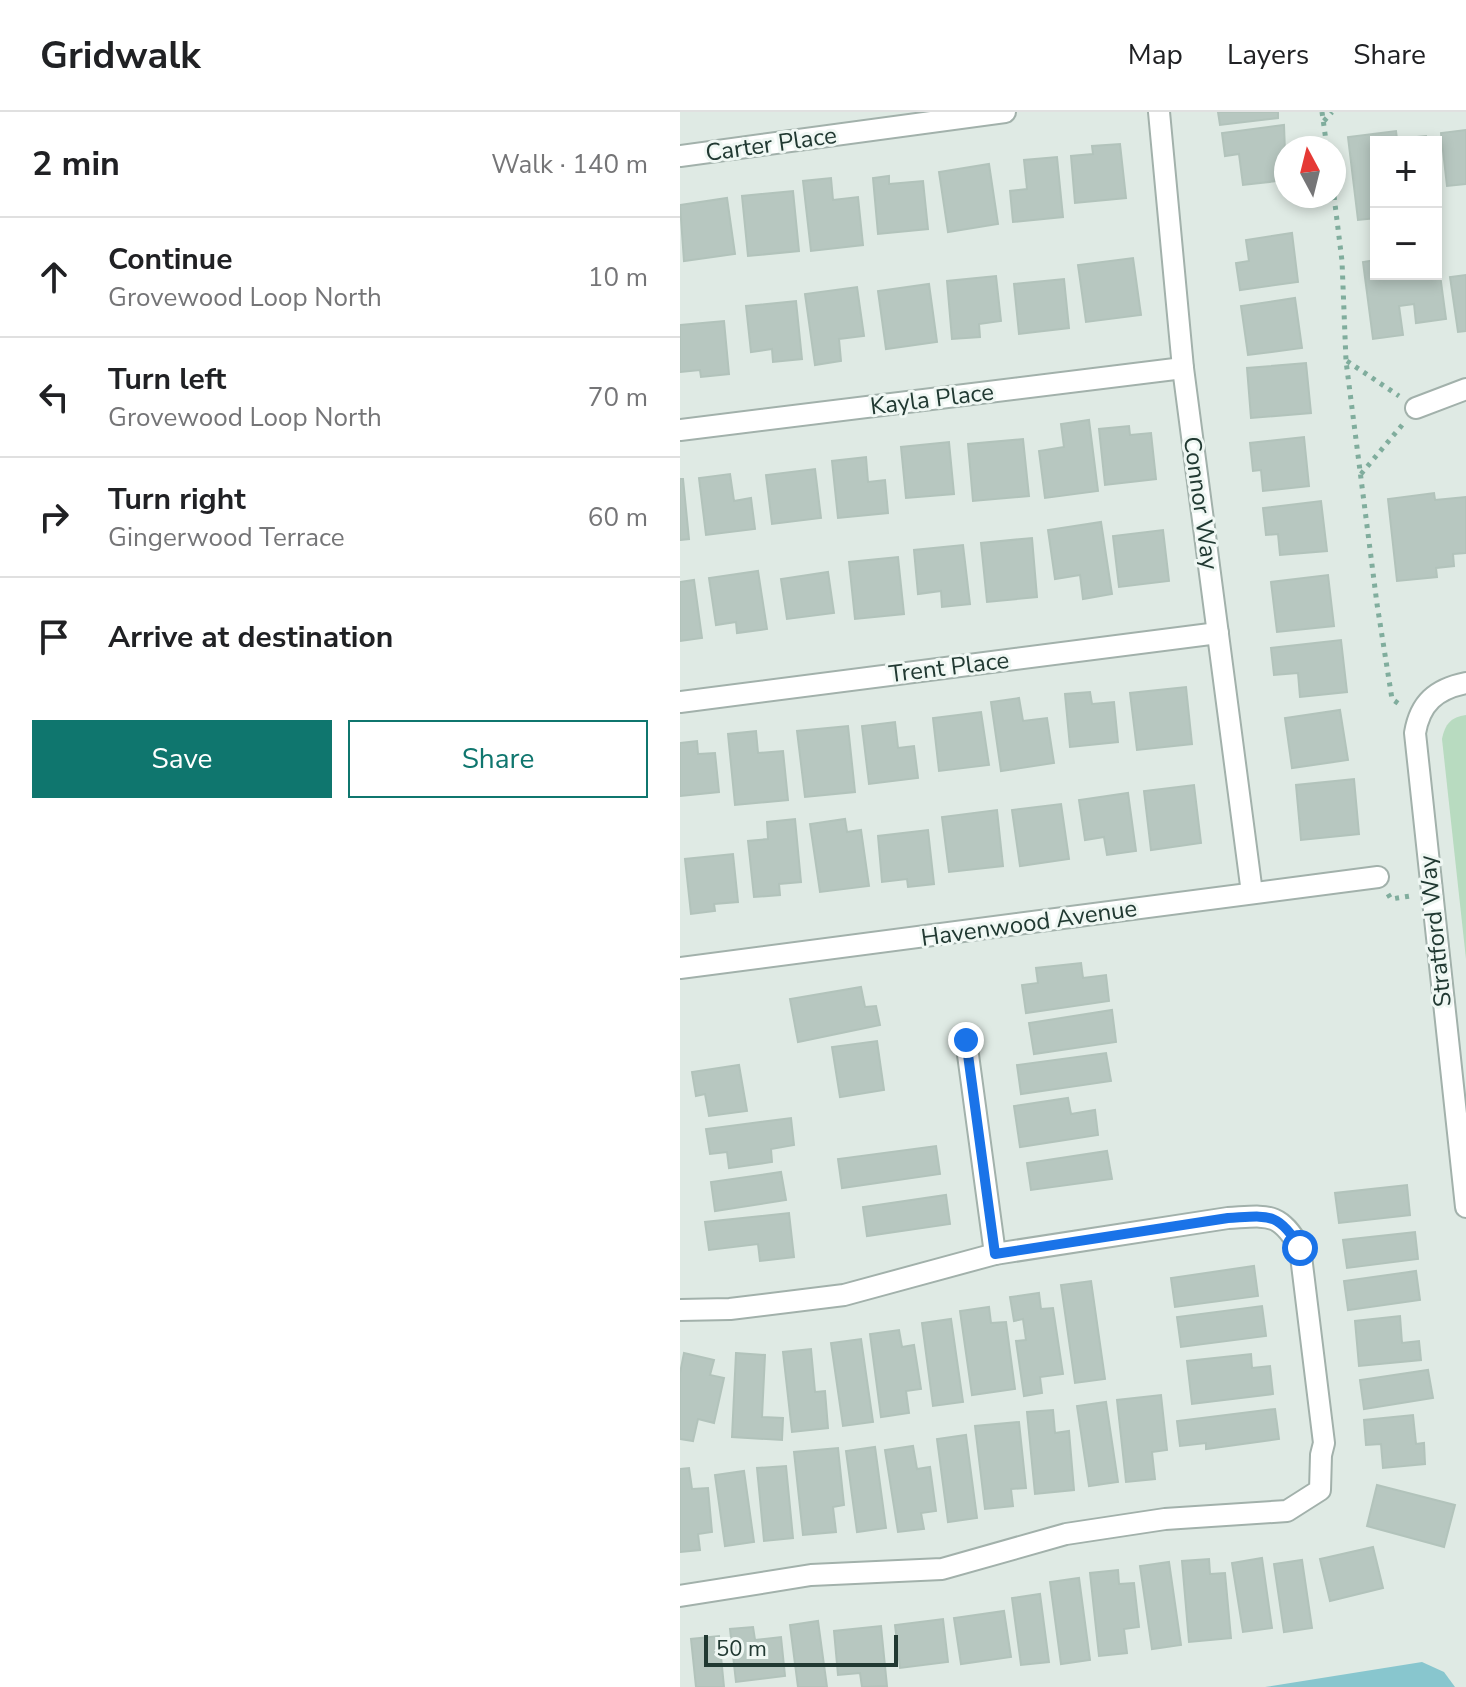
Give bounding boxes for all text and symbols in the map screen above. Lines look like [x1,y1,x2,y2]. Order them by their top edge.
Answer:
text: Gridwalk [40,30,201,81]
text: Map [1128,36,1183,74]
text: Layers [1227,36,1309,74]
text: Share [1353,36,1426,74]
street label: Carter Place [703,119,839,169]
north arrow [1274,136,1346,208]
map controls [1370,136,1442,280]
button: + [1370,136,1442,208]
text: 2 min [32,141,120,187]
text: Walk · 140 m [491,147,648,182]
button: − [1370,208,1442,280]
text: Continue [108,239,233,280]
icon: ahead [32,255,76,299]
text: 10 m [588,260,648,295]
text: Grovewood Loop North [108,280,382,315]
text: Turn left [108,359,226,400]
icon: left [32,375,76,419]
street label: Kayla Place [868,376,996,422]
text: 70 m [588,380,648,415]
text: Grovewood Loop North [108,400,382,435]
street label: Connor Way [1176,434,1226,572]
text: Turn right [108,479,246,520]
icon: right [32,495,76,539]
text: 60 m [588,500,648,535]
text: Gingerwood Terrace [108,520,345,555]
icon: arrive [32,615,76,659]
text: Arrive at destination [108,617,393,658]
street label: Trent Place [887,644,1011,690]
button: Save [32,720,332,798]
button: Share [348,720,648,798]
street label: Stratford Way [1411,853,1459,1008]
street label: Havenwood Avenue [919,892,1139,954]
route end [948,1022,984,1058]
route start [1282,1230,1318,1266]
scale bar [704,1631,898,1667]
text: 50 m [716,1634,767,1664]

